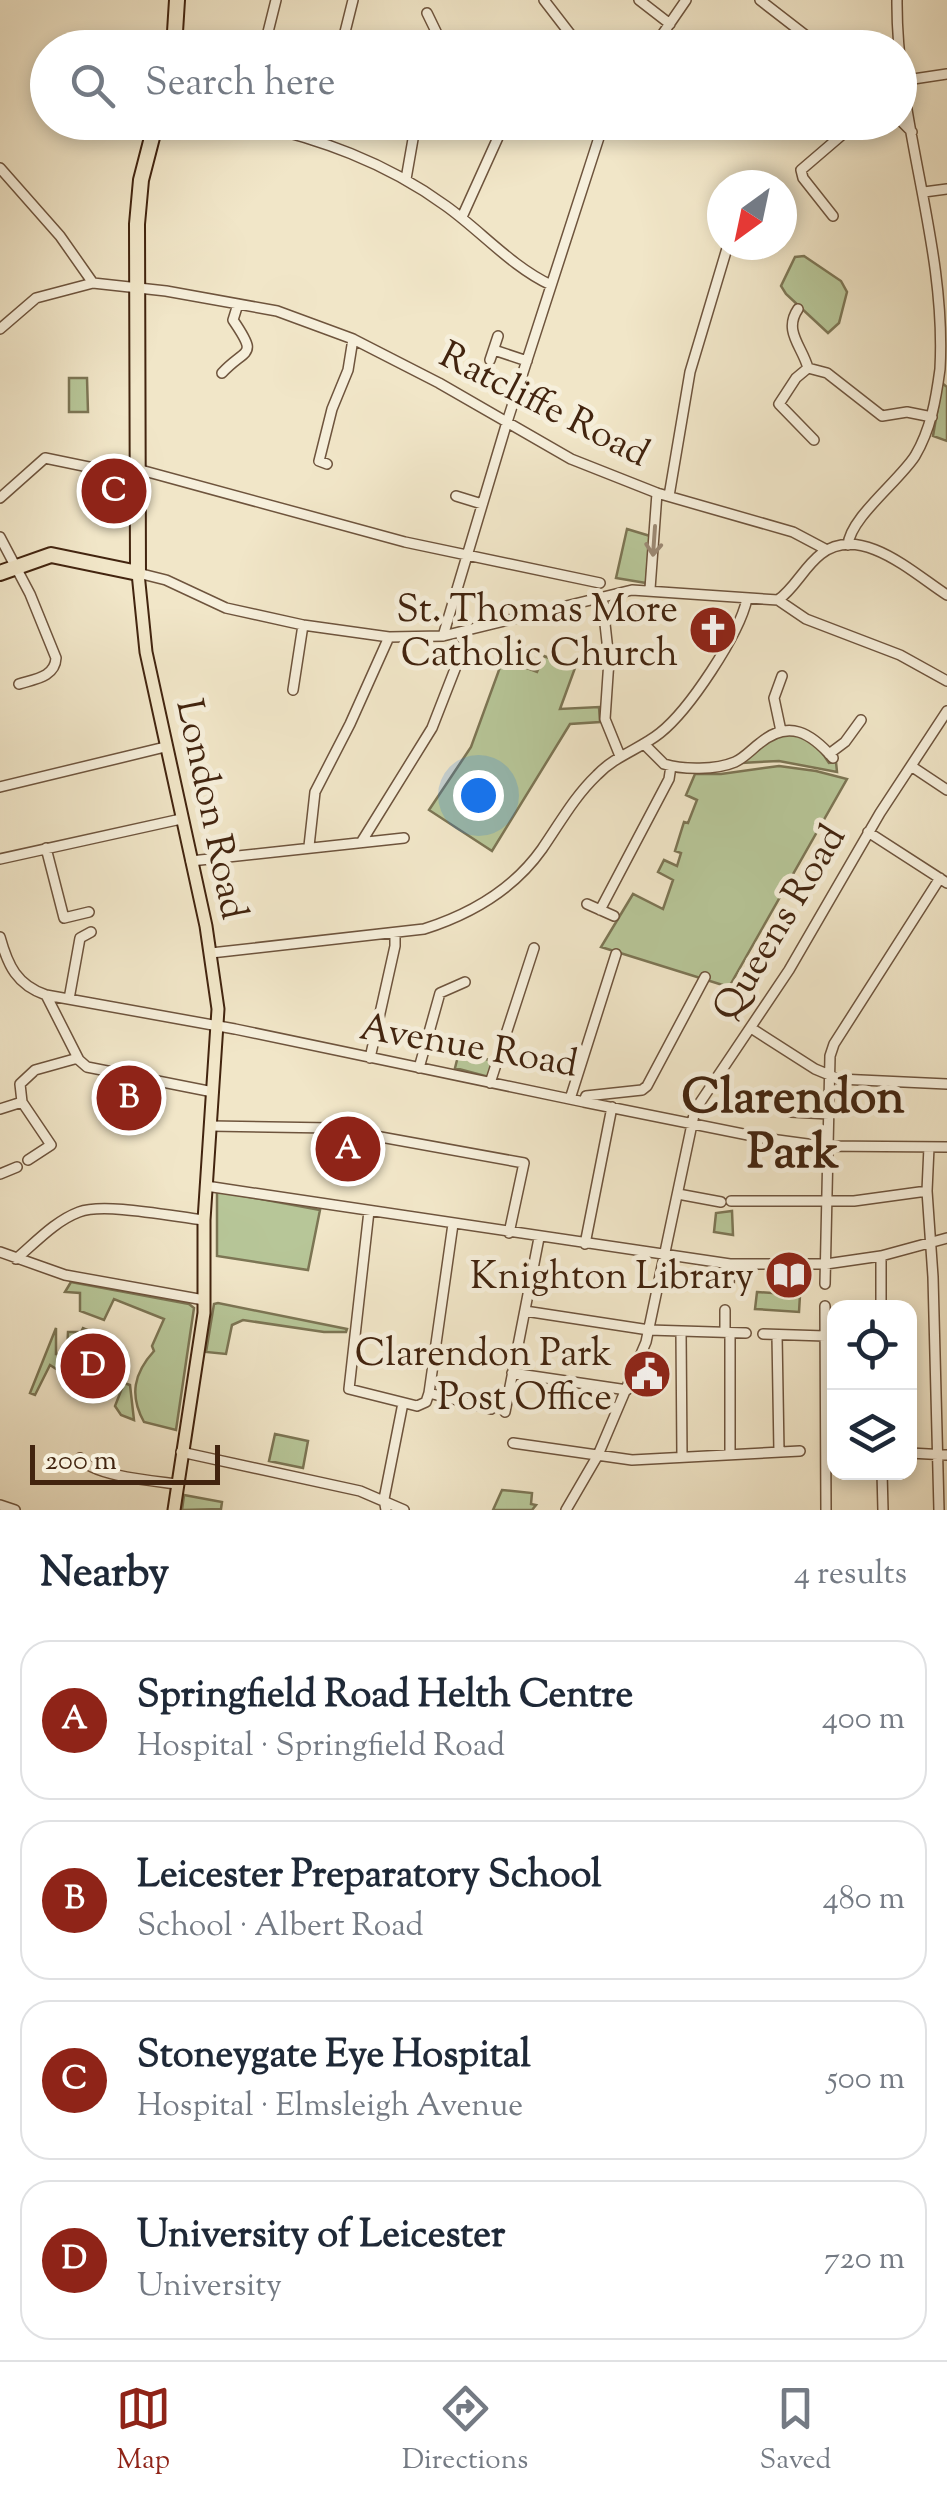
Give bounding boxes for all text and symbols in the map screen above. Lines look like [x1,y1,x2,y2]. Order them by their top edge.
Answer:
search box [30,30,917,140]
icon: search [65,58,120,113]
text: Search here [145,58,336,112]
north arrow [707,170,797,260]
street label: Ratcliffe Road [429,330,658,483]
pin: C [82,454,146,528]
one-way arrow [644,524,663,557]
place label: St. Thomas More Catholic Church [396,585,678,683]
church icon: St. Thomas More Catholic Church [687,604,739,656]
street label: London Road [159,695,259,925]
your location [453,770,504,821]
street label: Queens Road [702,816,861,1032]
street label: Avenue Road [355,1002,582,1094]
pin: B [96,1060,162,1136]
district label: Clarendon Park [681,1066,905,1190]
pin: A [316,1112,380,1186]
library icon: Knighton Library [763,1249,815,1301]
place label: Knighton Library [470,1252,754,1306]
map controls [827,1300,917,1480]
button: locate [827,1300,917,1390]
pin: D [61,1328,126,1404]
place label: Clarendon Park Post Office [355,1329,612,1427]
public building icon: Clarendon Park Post Office [621,1348,673,1400]
button: layers [827,1390,917,1480]
scale bar [30,1440,220,1484]
text: 200 m [45,1442,117,1482]
text: Nearby [40,1545,169,1605]
text: 4 results [794,1552,907,1598]
text: Springfield Road Helth Centre [137,1670,633,1724]
text: A [62,1697,87,1743]
text: 400 m [822,1697,905,1743]
text: Hospital · Springfield Road [137,1724,505,1770]
text: Leicester Preparatory School [137,1850,602,1904]
text: B [64,1877,85,1923]
text: 480 m [823,1877,905,1923]
text: School · Albert Road [137,1904,424,1950]
text: Stoneygate Eye Hospital [137,2030,531,2084]
text: C [62,2057,87,2103]
text: 500 m [827,2057,905,2103]
text: Hospital · Elmsleigh Avenue [137,2084,523,2130]
text: University of Leicester [137,2210,505,2264]
text: D [62,2237,87,2283]
text: 720 m [824,2237,905,2283]
text: University [137,2264,282,2310]
tab: Map [116,2381,171,2481]
tab: Directions [402,2381,528,2481]
tab: Saved [759,2381,831,2481]

